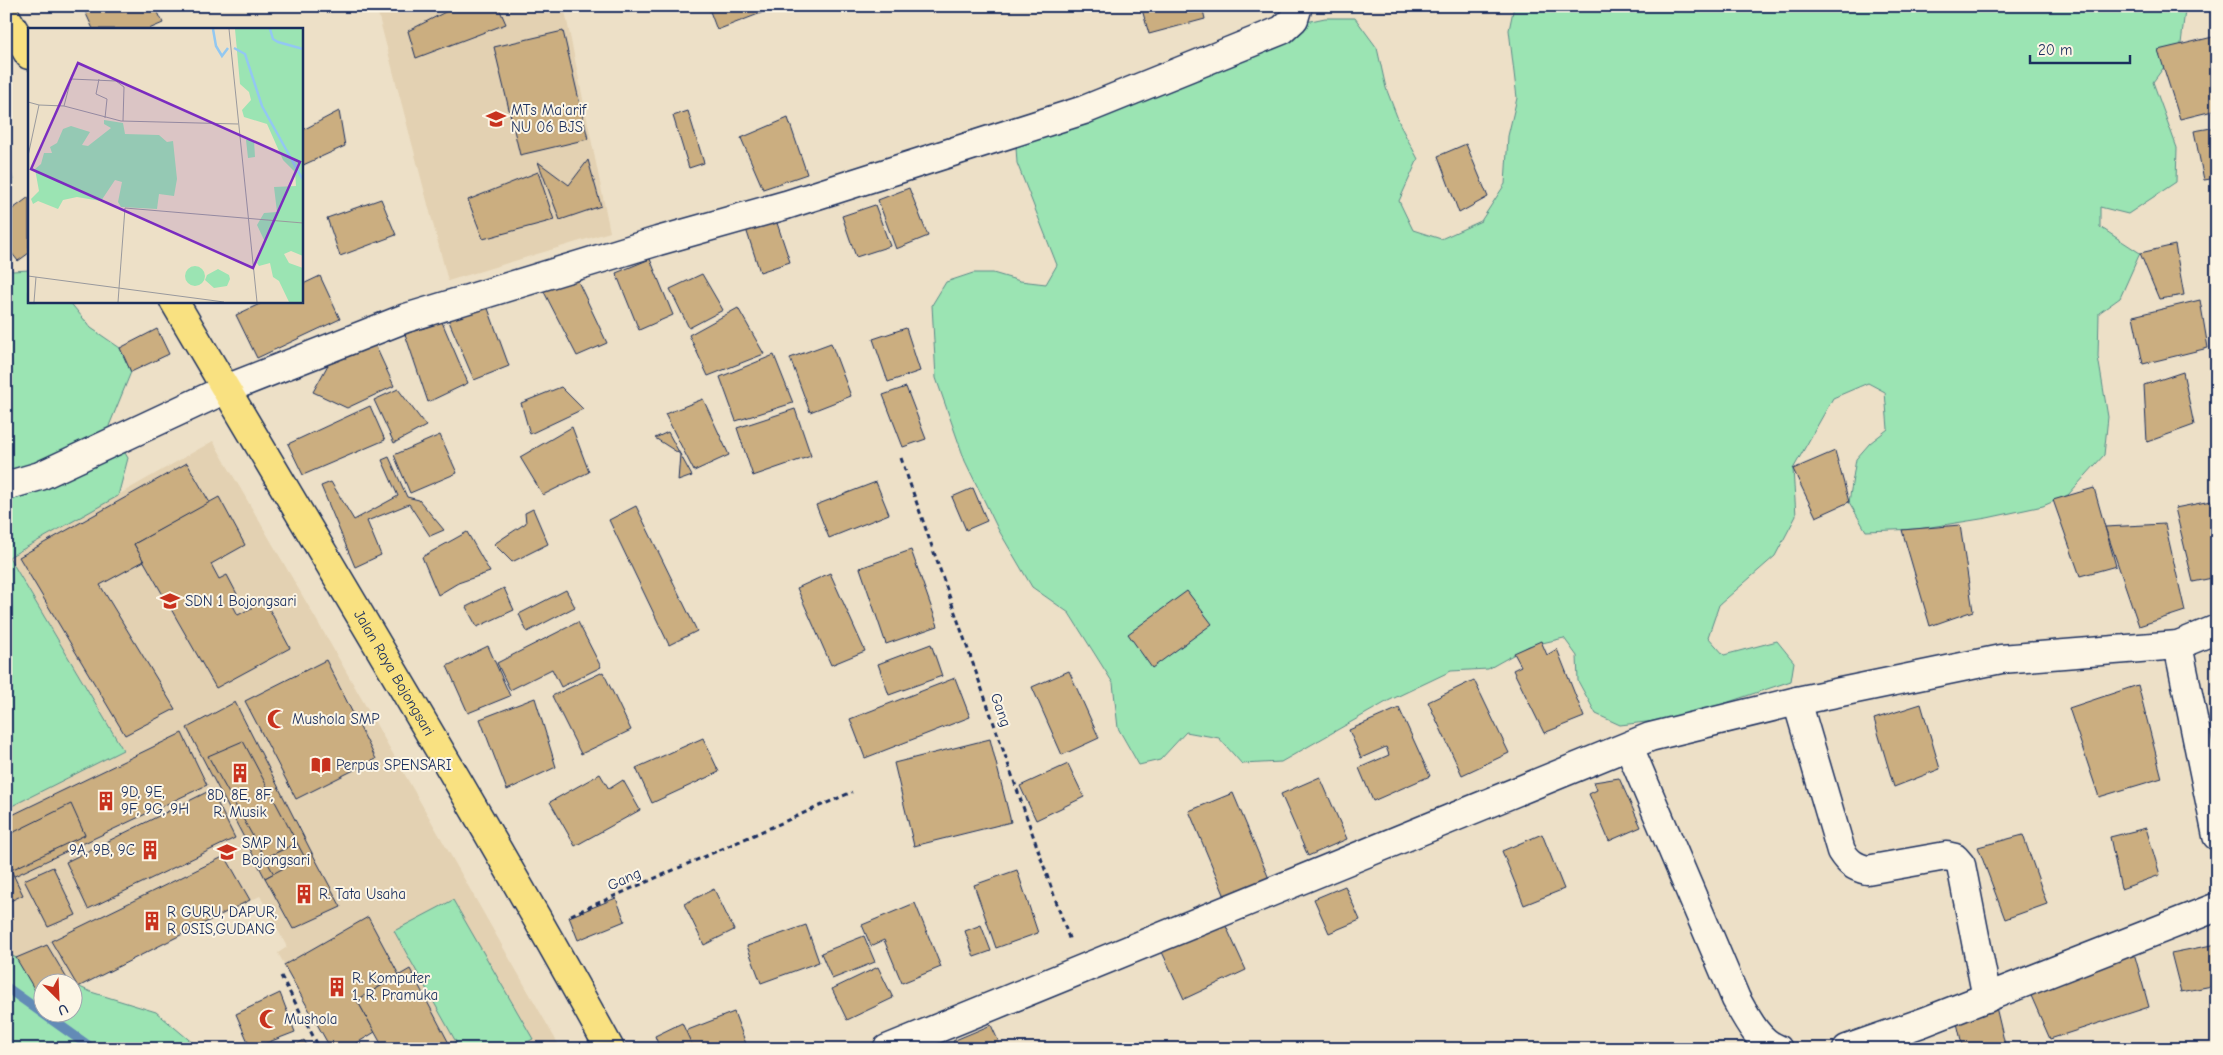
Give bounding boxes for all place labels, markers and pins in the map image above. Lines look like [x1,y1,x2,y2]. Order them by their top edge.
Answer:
place label: MTs Ma'arif NU 06 BJS [511,101,587,136]
school or university icon: MTs Ma'arif NU 06 BJS [485,108,507,130]
school or university icon: SDN 1 Bojongsari [159,590,181,612]
place label: SDN 1 Bojongsari [185,592,297,610]
mosque icon: Mushola SMP [266,708,288,730]
place label: Mushola SMP [292,710,380,728]
library icon: Perpus SPENSARI [310,754,332,776]
place label: Perpus SPENSARI [336,756,452,774]
building icon: 8D, 8E, 8F, R. Musik [229,762,251,784]
place label: 9D, 9E, 9F, 9G, 9H [121,783,189,818]
place label: 8D, 8E, 8F, R. Musik [207,786,273,821]
building icon: 9D, 9E, 9F, 9G, 9H [95,790,117,812]
place label: SMP N 1 Bojongsari [242,834,310,869]
building icon: 9A, 9B, 9C [139,839,161,861]
place label: 9A, 9B, 9C [69,841,135,859]
school or university icon: SMP N 1 Bojongsari [216,841,238,863]
building icon: R. Tata Usaha [293,883,315,905]
place label: R. Tata Usaha [319,885,406,903]
place label: R GURU, DAPUR, R OSIS,GUDANG [167,903,277,938]
building icon: R GURU, DAPUR, R OSIS,GUDANG [141,910,163,932]
place label: R. Komputer 1, R. Pramuka [352,969,438,1004]
building icon: R. Komputer 1, R. Pramuka [326,976,348,998]
mosque icon: Mushola [258,1008,280,1030]
place label: Mushola [284,1010,337,1028]

